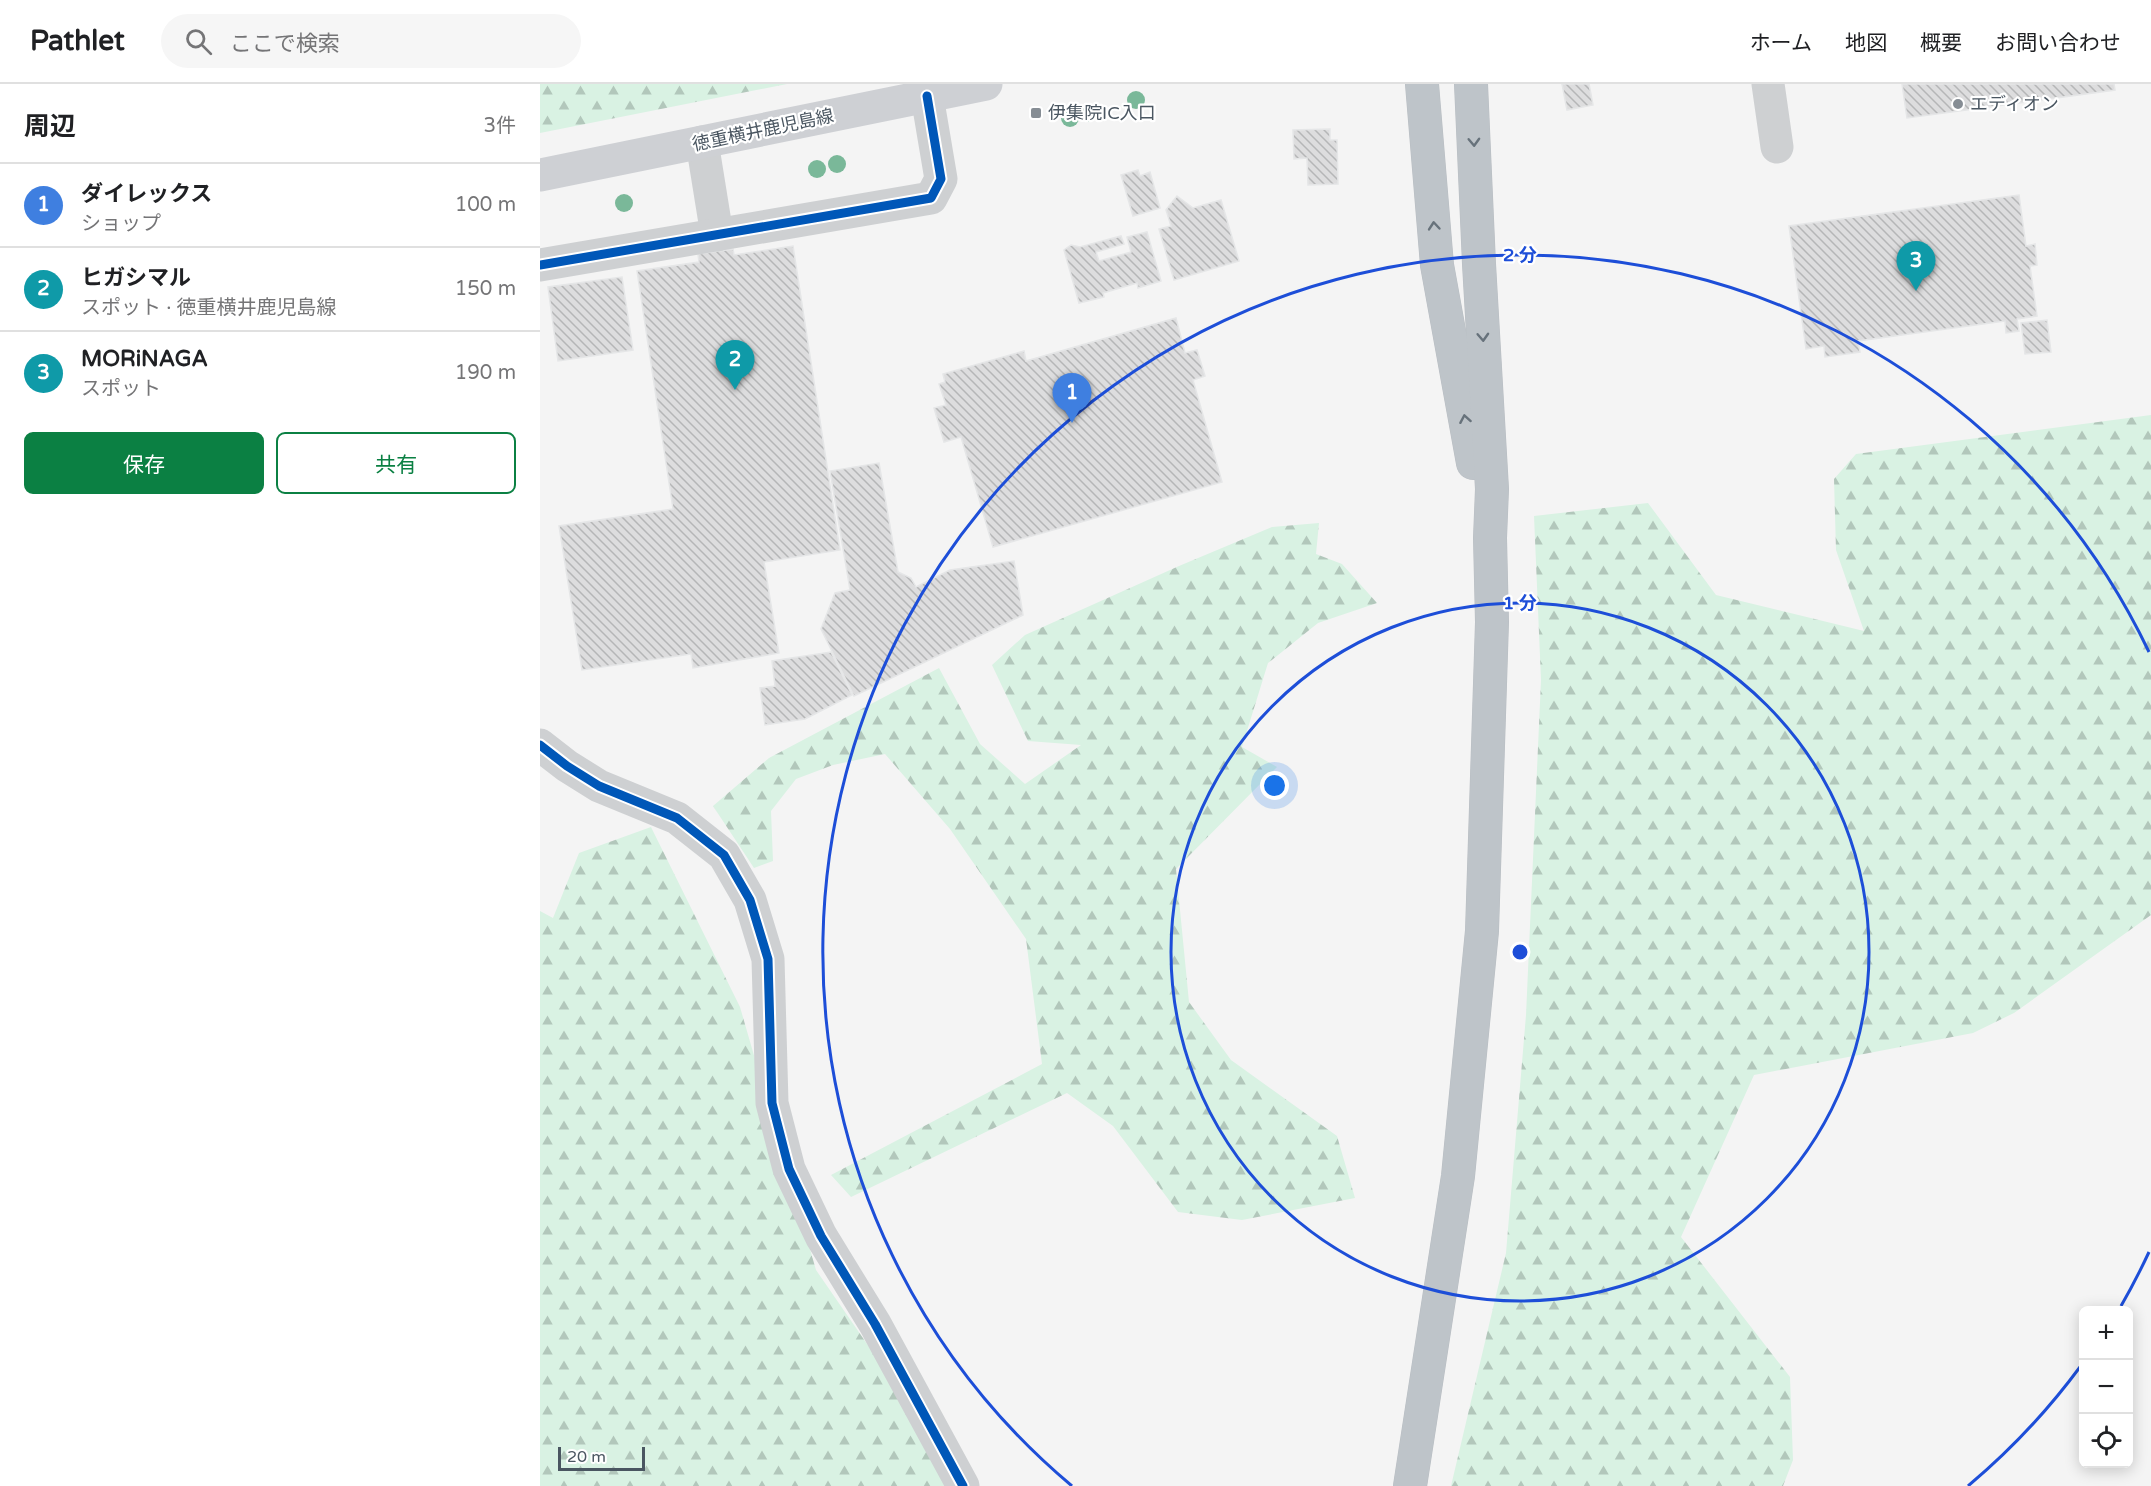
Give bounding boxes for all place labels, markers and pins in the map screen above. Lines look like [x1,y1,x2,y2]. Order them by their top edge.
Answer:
place label: エディオン [1970,93,2059,115]
marker: エディオン [1951,97,1965,111]
place label: 伊集院IC入口 [1048,102,1156,124]
marker: 伊集院IC入口 [1029,106,1043,120]
pin: 3 [1896,242,1936,291]
pin: 2 [716,340,754,390]
pin: 1 [1052,374,1092,423]
centre of rings [1510,942,1530,962]

